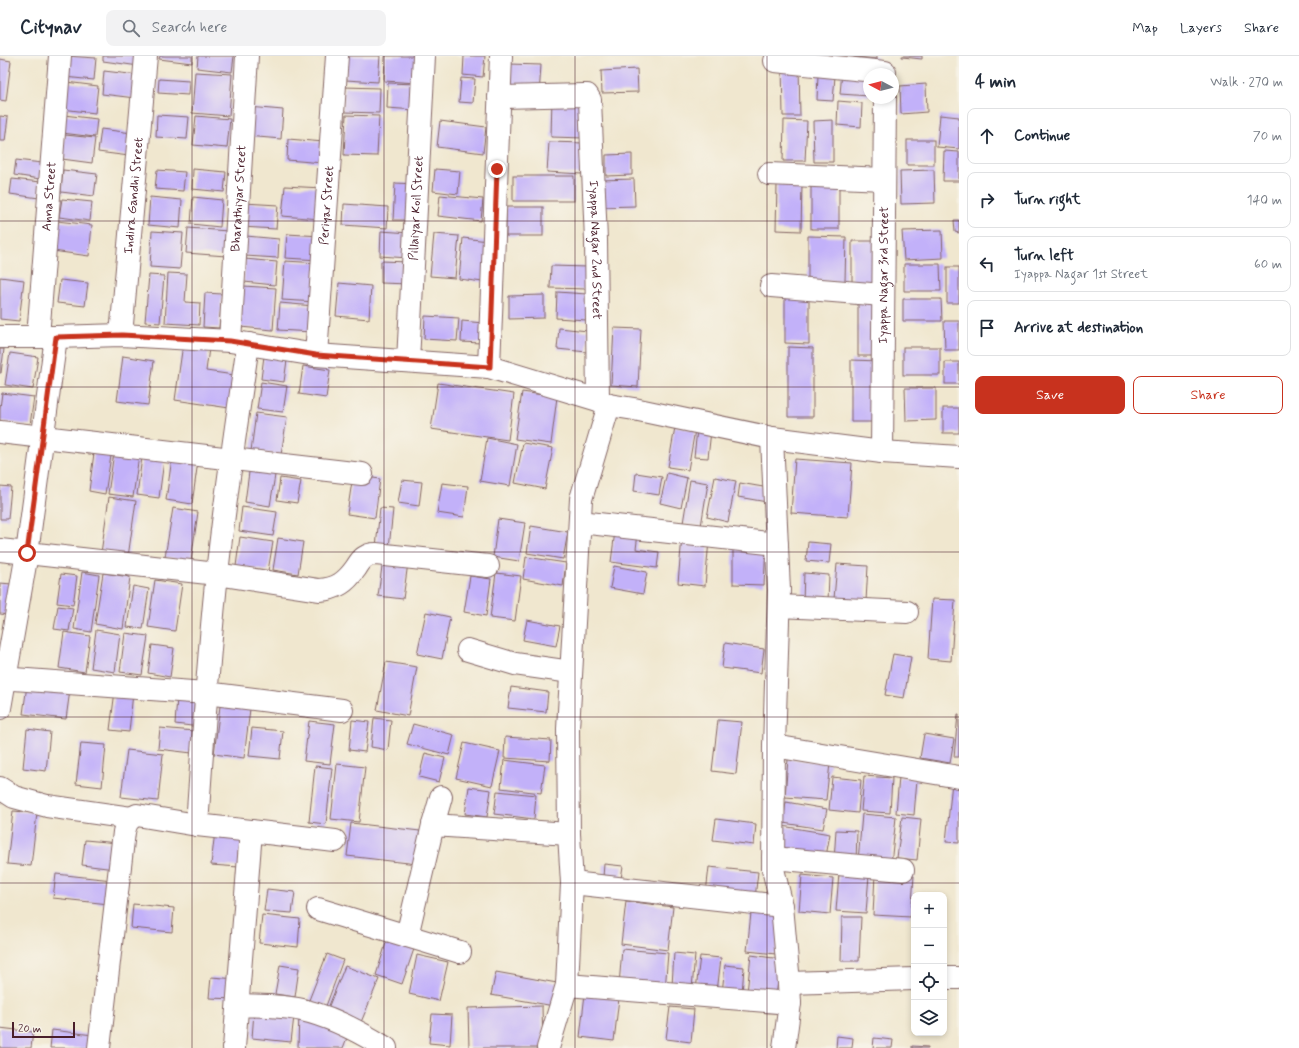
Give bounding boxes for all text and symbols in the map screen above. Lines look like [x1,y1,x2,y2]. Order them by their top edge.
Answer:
search box [106,10,386,46]
text: Citynav [20,15,82,40]
icon: search [120,17,142,39]
text: Search here [152,18,227,38]
text: Map [1132,19,1158,37]
text: Layers [1180,19,1222,37]
text: Share [1244,19,1279,37]
north arrow [863,68,899,104]
text: 4 min [975,71,1016,93]
text: Walk · 270 m [1210,74,1283,91]
icon: ahead [976,125,998,147]
text: Continue [1014,126,1070,146]
text: 70 m [1253,128,1282,145]
street label: Indira Gandhi Street [120,136,147,255]
street label: Bharathiyar Street [227,144,250,252]
street label: Pillaiyar Koil Street [405,155,427,261]
route end [488,160,506,178]
street label: Anna Street [38,161,60,232]
street label: Periyar Street [315,165,338,246]
street label: Iyappa Nagar 2nd Street [585,180,605,320]
icon: right [976,189,998,211]
text: Turn right [1014,190,1081,210]
text: 140 m [1247,192,1282,209]
street label: Iyappa Nagar 3rd Street [874,206,894,344]
text: Turn left [1014,246,1074,266]
icon: left [976,253,998,275]
text: 60 m [1254,256,1282,273]
text: Iyappa Nagar 1st Street [1014,266,1148,283]
icon: arrive [976,317,998,339]
text: Arrive at destination [1014,318,1143,338]
button: Save [975,376,1125,414]
button: Share [1133,376,1283,414]
route start [18,544,36,562]
map controls [911,892,947,1036]
button: + [911,892,947,928]
button: − [911,928,947,964]
button: locate [911,964,947,1000]
button: layers [911,1000,947,1036]
scale bar [12,1020,75,1039]
text: 20 m [18,1022,41,1036]

